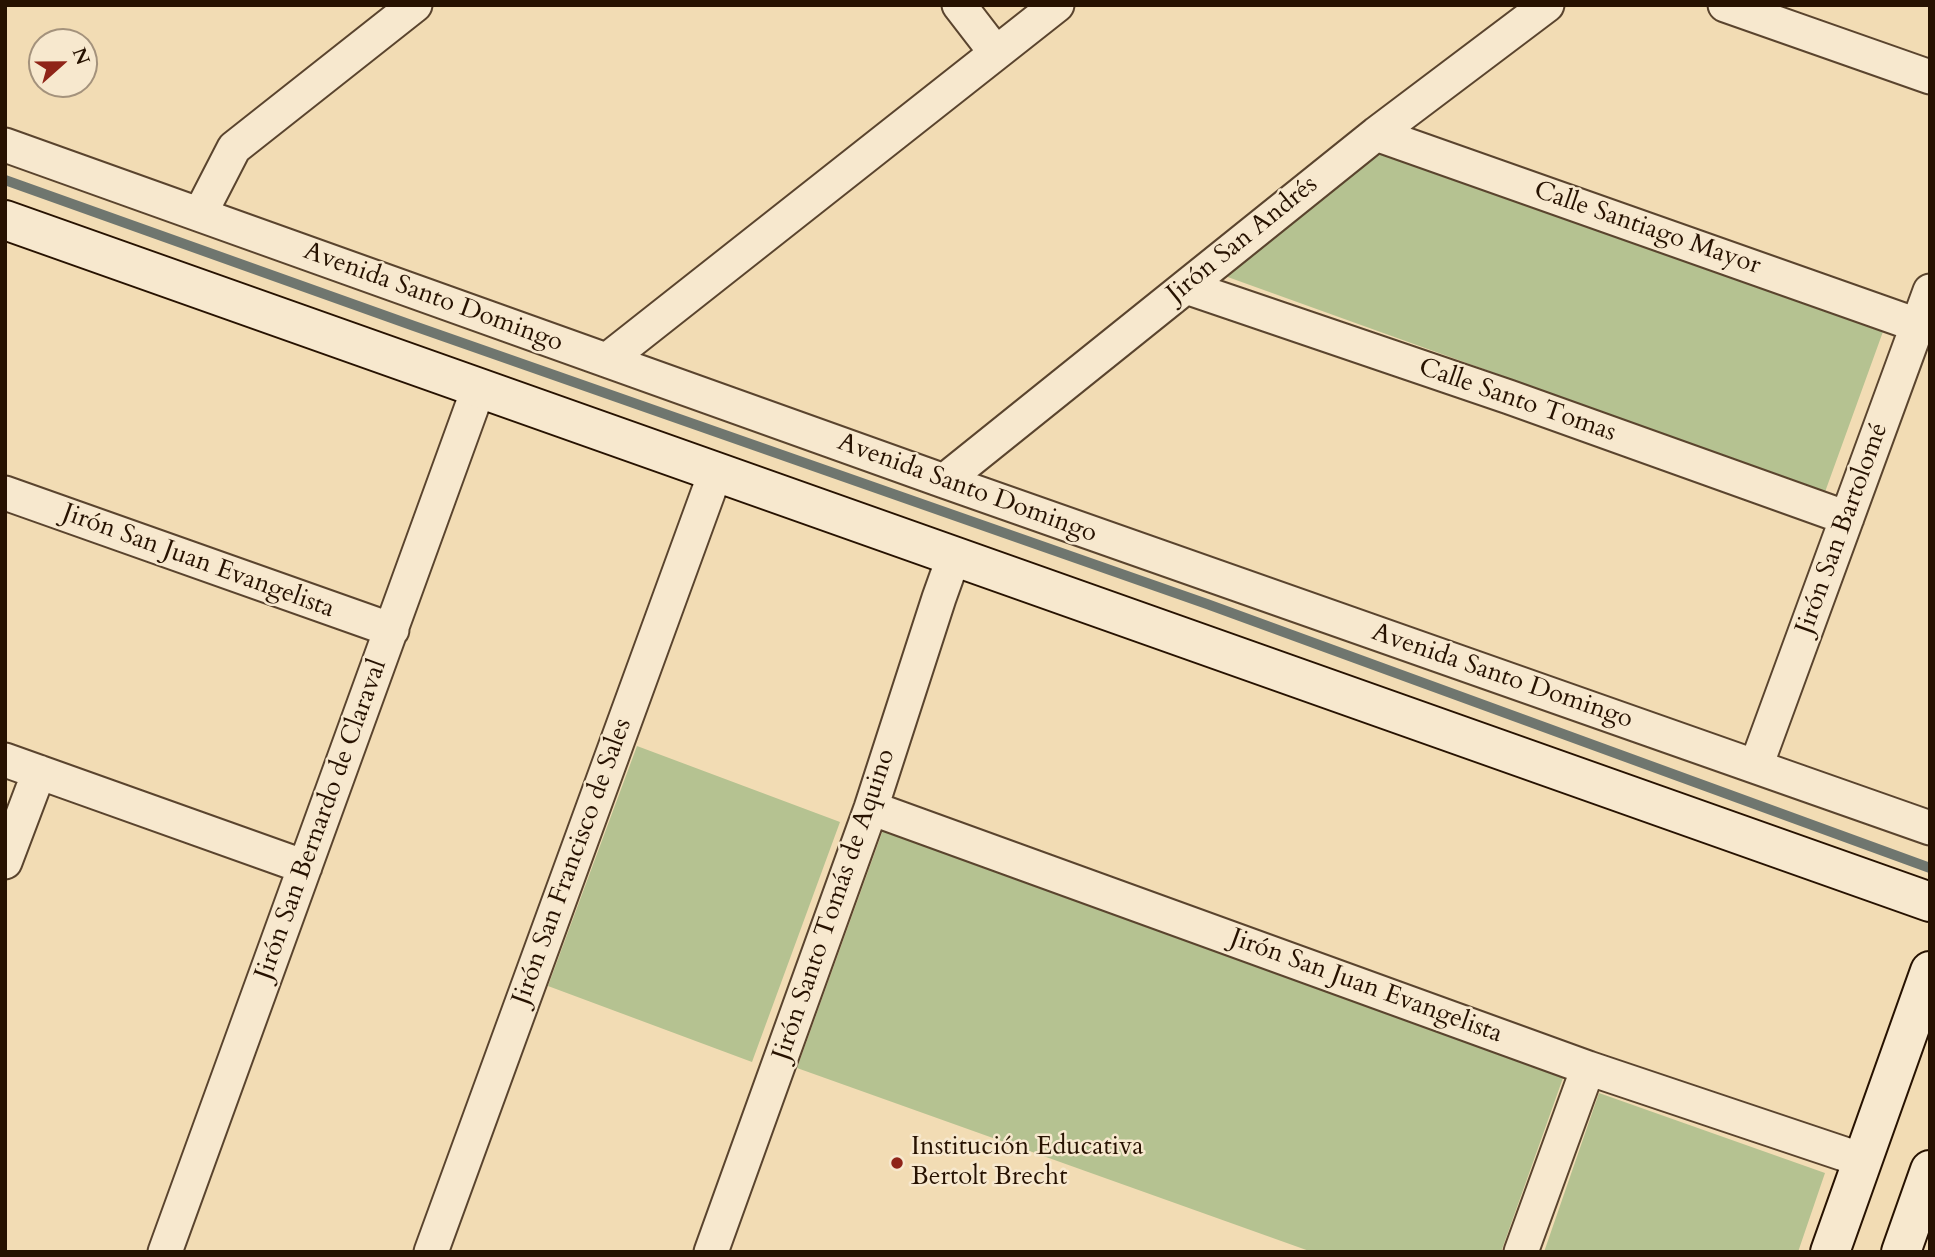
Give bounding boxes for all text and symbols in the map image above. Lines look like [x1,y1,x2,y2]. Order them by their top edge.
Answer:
north arrow [28,28,98,98]
text: N [66,44,96,69]
street label: Jirón San Andrés [1161,170,1325,310]
street label: Calle Santiago Mayor [1530,176,1764,282]
street label: Avenida Santo Domingo [299,237,567,359]
street label: Calle Santo Tomas [1414,353,1620,449]
street label: Jirón San Bartolomé [1790,419,1896,639]
street label: Avenida Santo Domingo [833,428,1101,550]
street label: Jirón San Juan Evangelista [58,498,338,626]
street label: Avenida Santo Domingo [1367,618,1637,736]
street label: Jirón San Bernardo de Claraval [249,655,395,985]
street label: Jirón San Francisco de Sales [507,715,639,1009]
street label: Jirón Santo Tomás de Aquino [767,745,903,1065]
street label: Jirón San Juan Evangelista [1226,923,1506,1051]
place label: Institución Educativa Bertolt Brecht [911,1132,1144,1194]
marker: Institución Educativa Bertolt Brecht [889,1155,905,1171]

